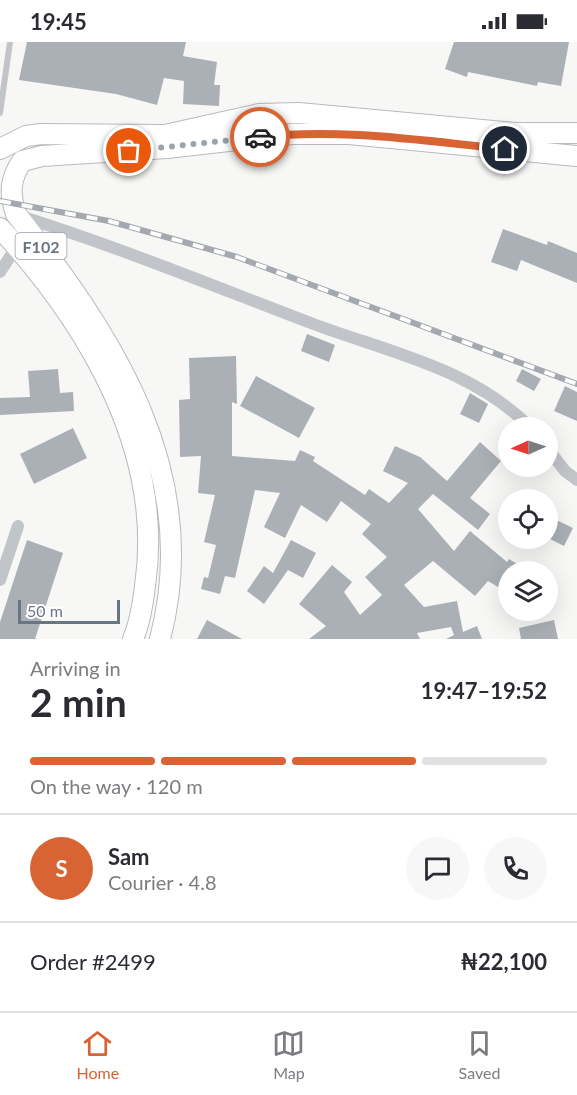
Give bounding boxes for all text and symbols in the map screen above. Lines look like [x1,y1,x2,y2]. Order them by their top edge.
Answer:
text: 19:45 [30,8,87,35]
courier [230,107,290,167]
icon: car [244,121,277,154]
pin [479,123,530,174]
pin [103,125,154,176]
icon: home [488,132,521,165]
icon: bag [112,134,145,167]
road number: F102 [15,233,66,259]
north arrow [498,417,558,477]
map controls [498,417,558,621]
button: locate [498,489,558,549]
button: layers [498,561,558,621]
scale bar [18,597,120,624]
text: 50 m [27,601,63,620]
text: Arriving in [30,656,121,680]
text: 19:47–19:52 [421,677,547,704]
text: 2 min [30,679,127,725]
text: On the way · 120 m [30,774,203,798]
button: chat [406,837,469,900]
button: phone [484,837,547,900]
text: Sam [108,843,150,870]
text: S [55,855,68,882]
text: Courier · 4.8 [108,870,217,894]
text: Order #2499 [30,948,156,975]
text: ₦22,100 [460,948,547,975]
tab: Home [77,1027,119,1082]
tab: Map [272,1027,305,1082]
tab: Saved [459,1027,500,1082]

